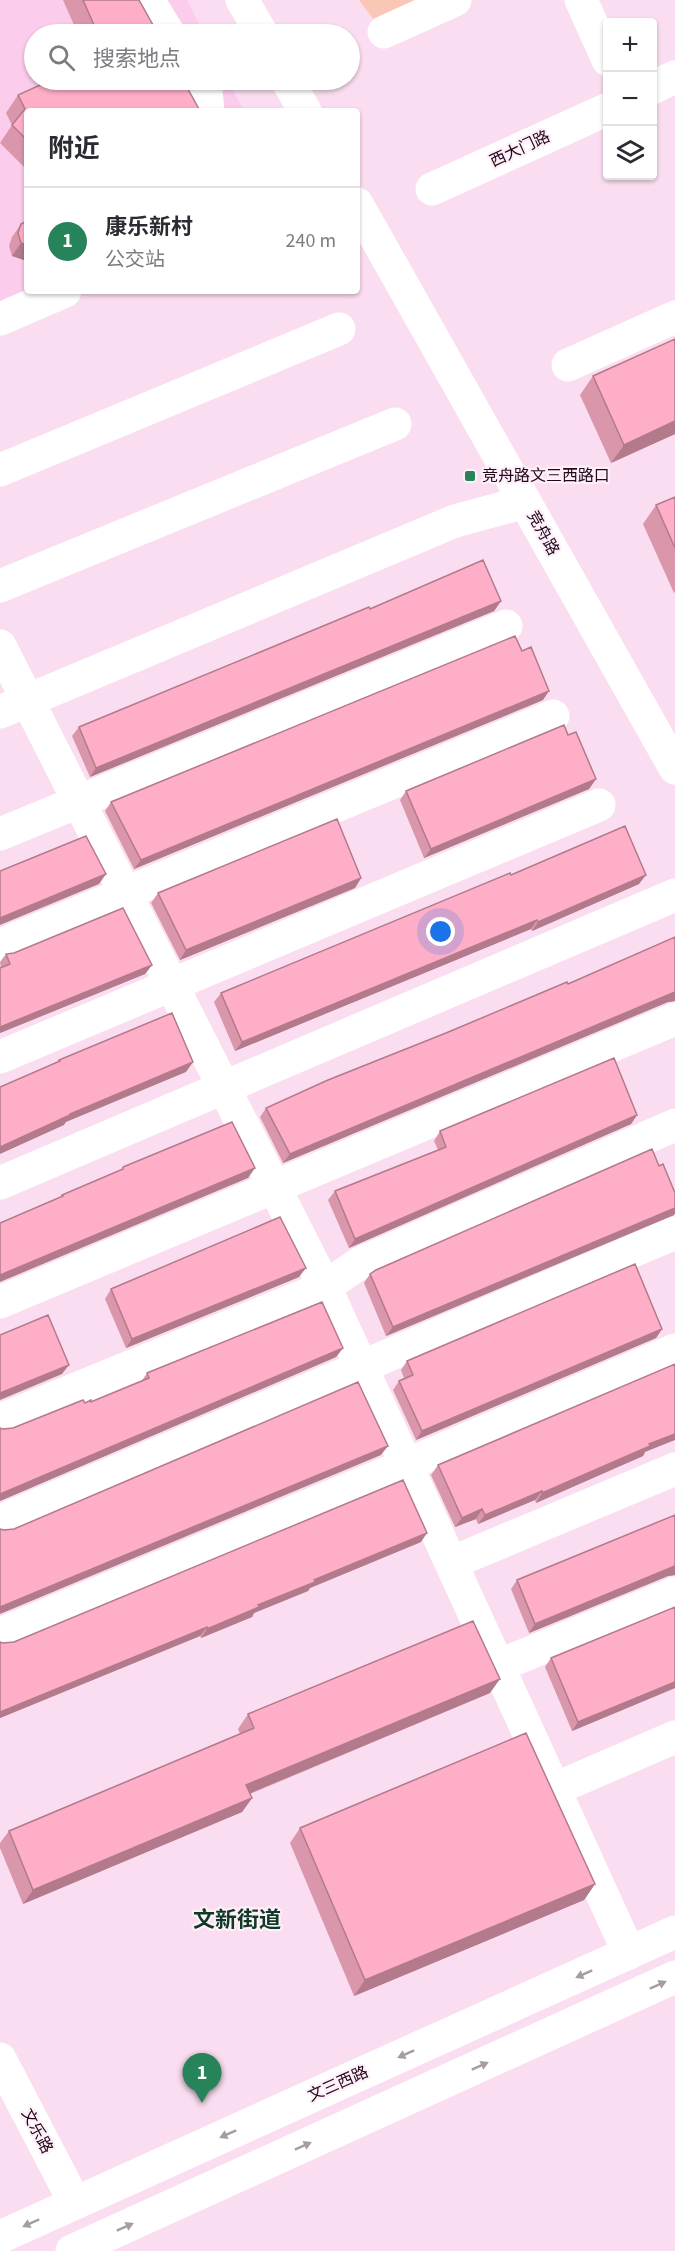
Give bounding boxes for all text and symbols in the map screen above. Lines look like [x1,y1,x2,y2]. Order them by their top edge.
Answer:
map controls [603,18,657,180]
button: + [603,18,657,72]
search box [24,24,360,90]
icon: search [45,41,78,74]
text: 搜索地点 [93,43,181,75]
button: − [603,72,657,126]
street label: 西大门路 [486,126,554,172]
button: layers [603,126,657,180]
text: 附近 [48,130,100,167]
text: 康乐新村 [105,211,193,243]
text: 1 [62,227,73,255]
text: 240 m [286,227,336,255]
text: 公交站 [105,246,165,274]
place label: 竞舟路文三西路口 [482,465,610,487]
marker: 竞舟路文三西路口 [463,469,477,483]
street label: 竞舟路 [522,507,564,559]
your location [426,917,455,946]
district label: 文新街道 [193,1904,281,1936]
one-way arrow [575,1969,592,1978]
one-way arrow [649,1980,667,1990]
one-way arrow [397,2049,414,2058]
pin: 1 [182,2054,222,2103]
street label: 文三西路 [304,2061,372,2107]
one-way arrow [472,2061,489,2070]
street label: 文乐路 [16,2105,58,2157]
one-way arrow [219,2129,237,2139]
one-way arrow [294,2142,311,2151]
one-way arrow [23,2218,40,2227]
one-way arrow [117,2222,134,2231]

